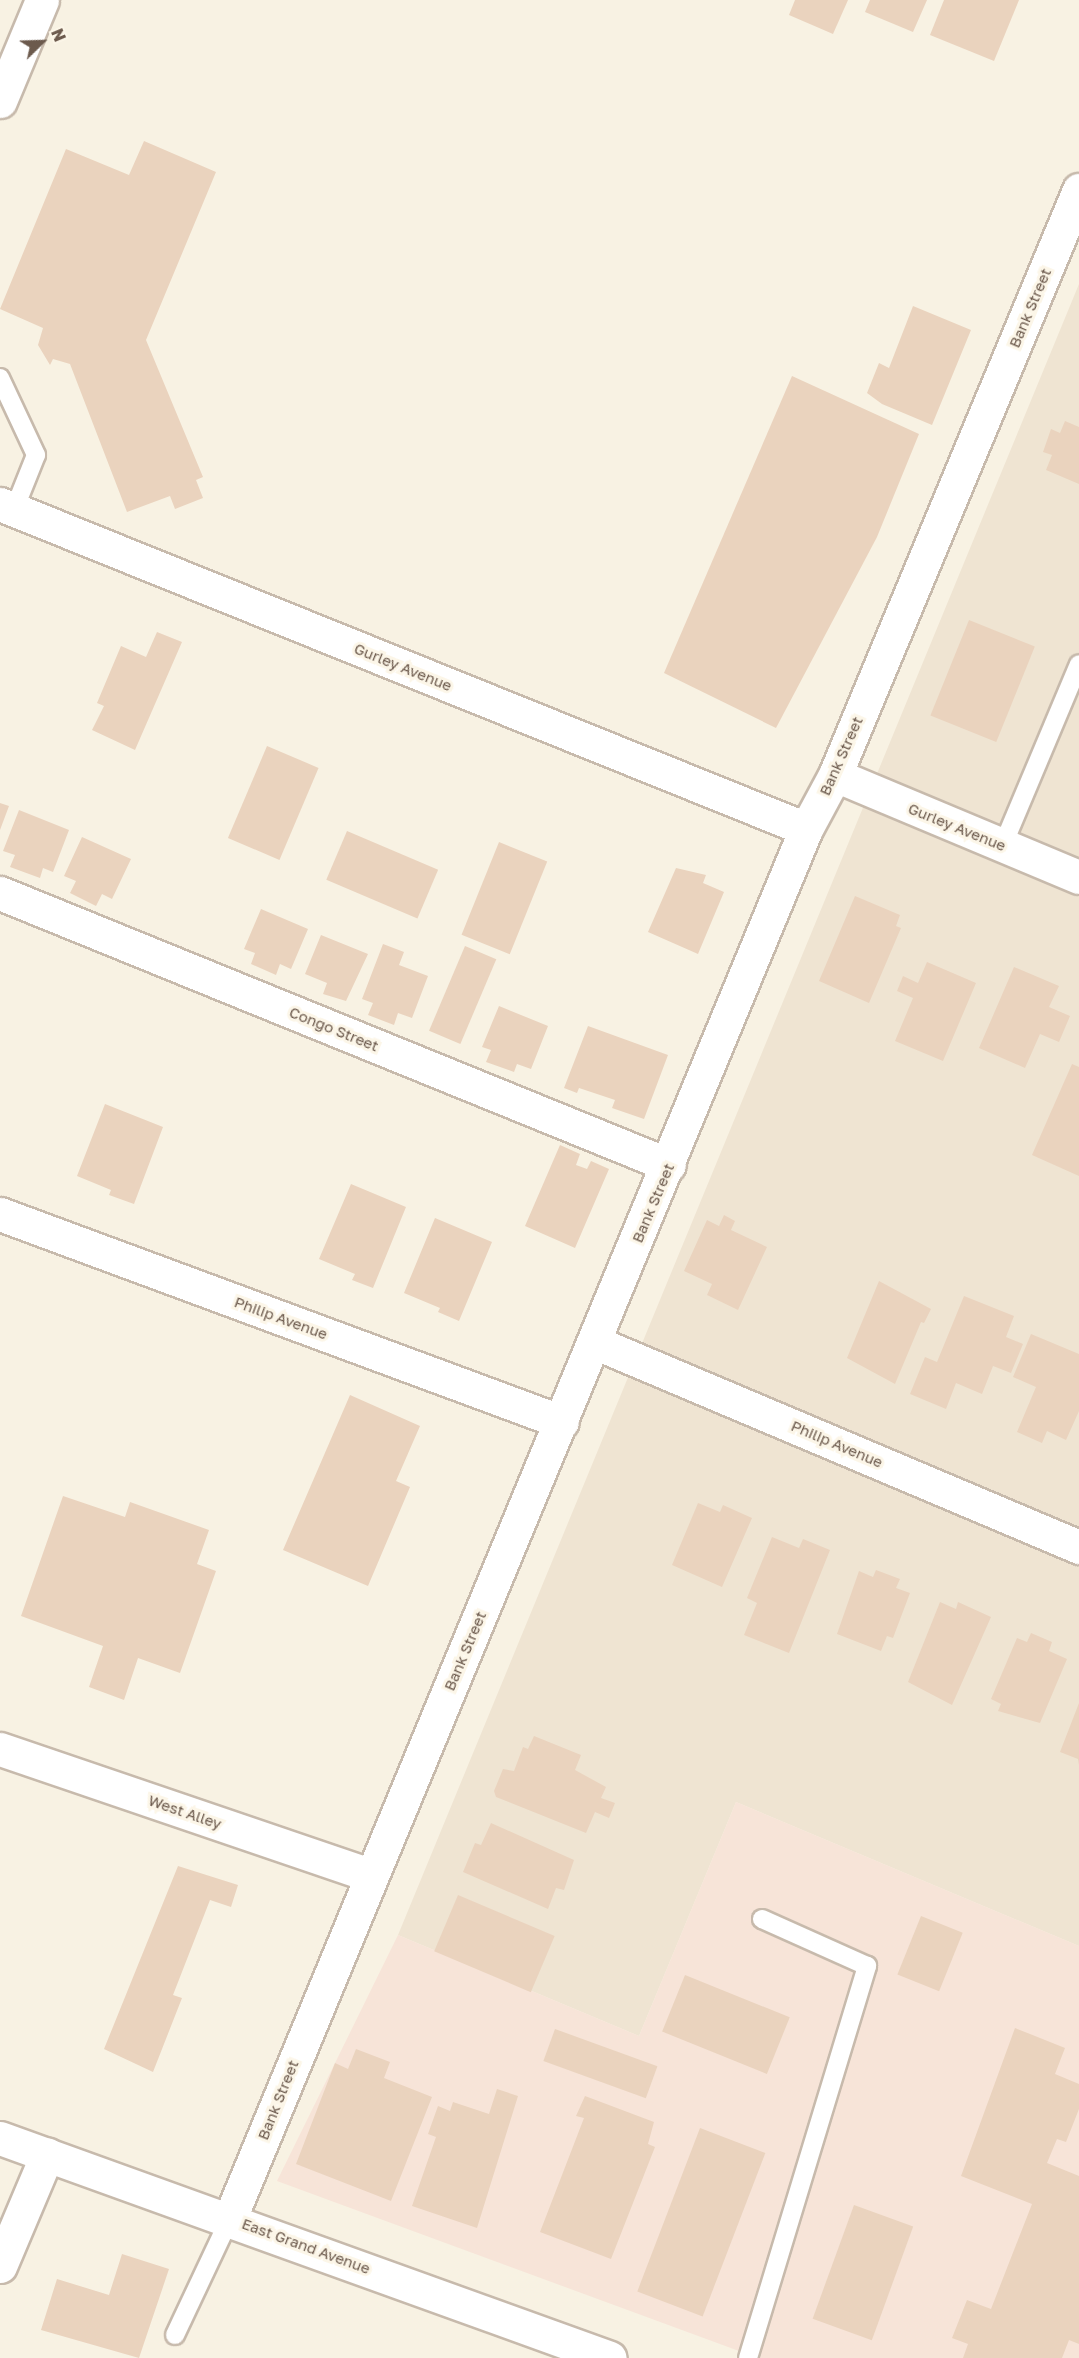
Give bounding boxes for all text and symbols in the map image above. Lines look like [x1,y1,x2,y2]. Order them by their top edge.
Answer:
north arrow [12,12,72,72]
text: N [47,25,70,44]
street label: Bank Street [1005,266,1055,350]
street label: Gurley Avenue [352,639,454,695]
street label: Bank Street [816,714,866,798]
street label: Gurley Avenue [906,799,1008,855]
street label: Congo Street [287,1003,381,1055]
street label: Bank Street [628,1161,678,1245]
street label: Philip Avenue [232,1293,330,1343]
street label: Philip Avenue [788,1417,886,1471]
street label: Bank Street [440,1609,490,1693]
street label: West Alley [146,1791,224,1833]
street label: Bank Street [254,2058,302,2142]
street label: East Grand Avenue [239,2214,373,2278]

